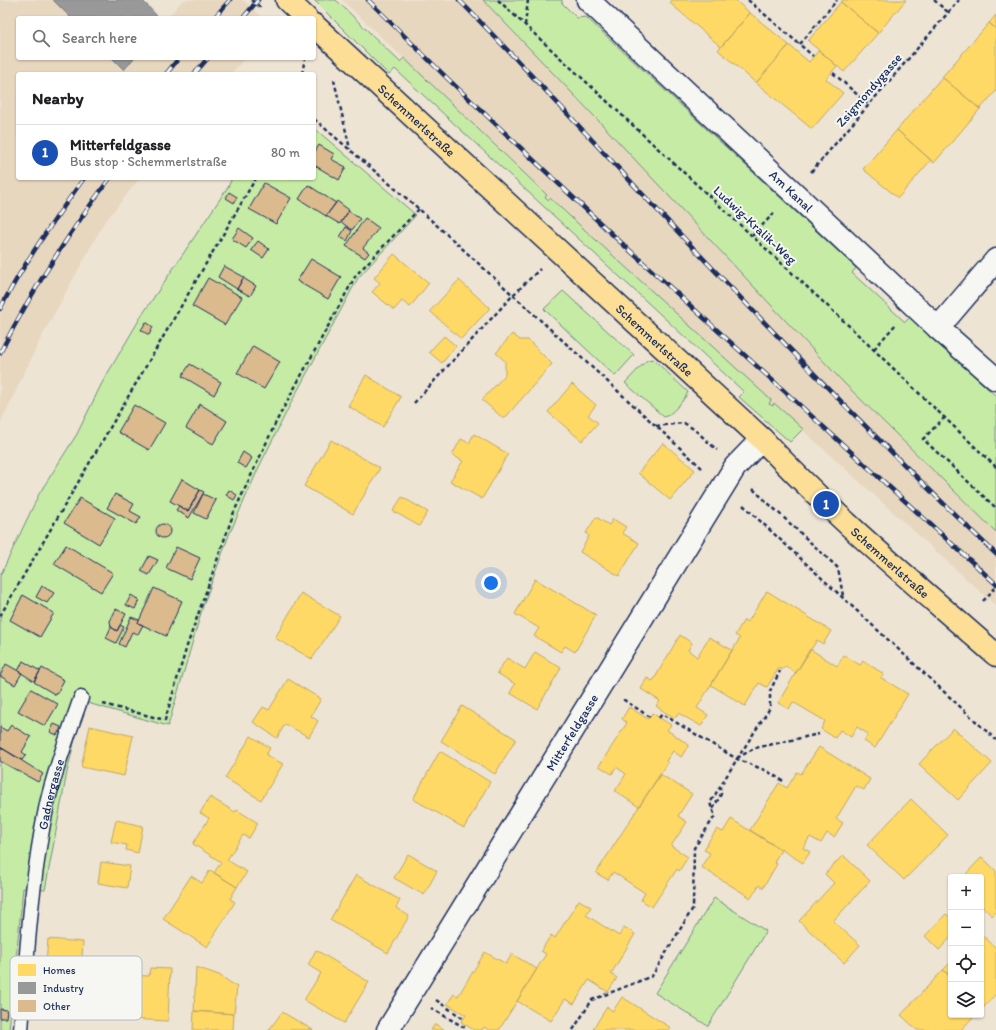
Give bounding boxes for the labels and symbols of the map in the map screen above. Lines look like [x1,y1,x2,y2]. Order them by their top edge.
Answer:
street label: Zsigmondygasse [833,50,905,130]
street label: Schemmerlstraße [375,81,459,159]
street label: Am Kanal [767,167,817,215]
street label: Ludwig-Kralik-Weg [710,183,800,267]
street label: Schemmerlstraße [613,301,696,379]
pin: 1 [813,489,839,519]
street label: Schemmerlstraße [848,523,933,601]
your location [481,573,501,593]
street label: Mitterfeldgasse [542,691,601,773]
street label: Gadnergasse [35,757,67,831]
legend [10,956,142,1020]
text: Homes [43,964,76,977]
text: Industry [43,982,85,995]
text: Other [43,1000,71,1013]

